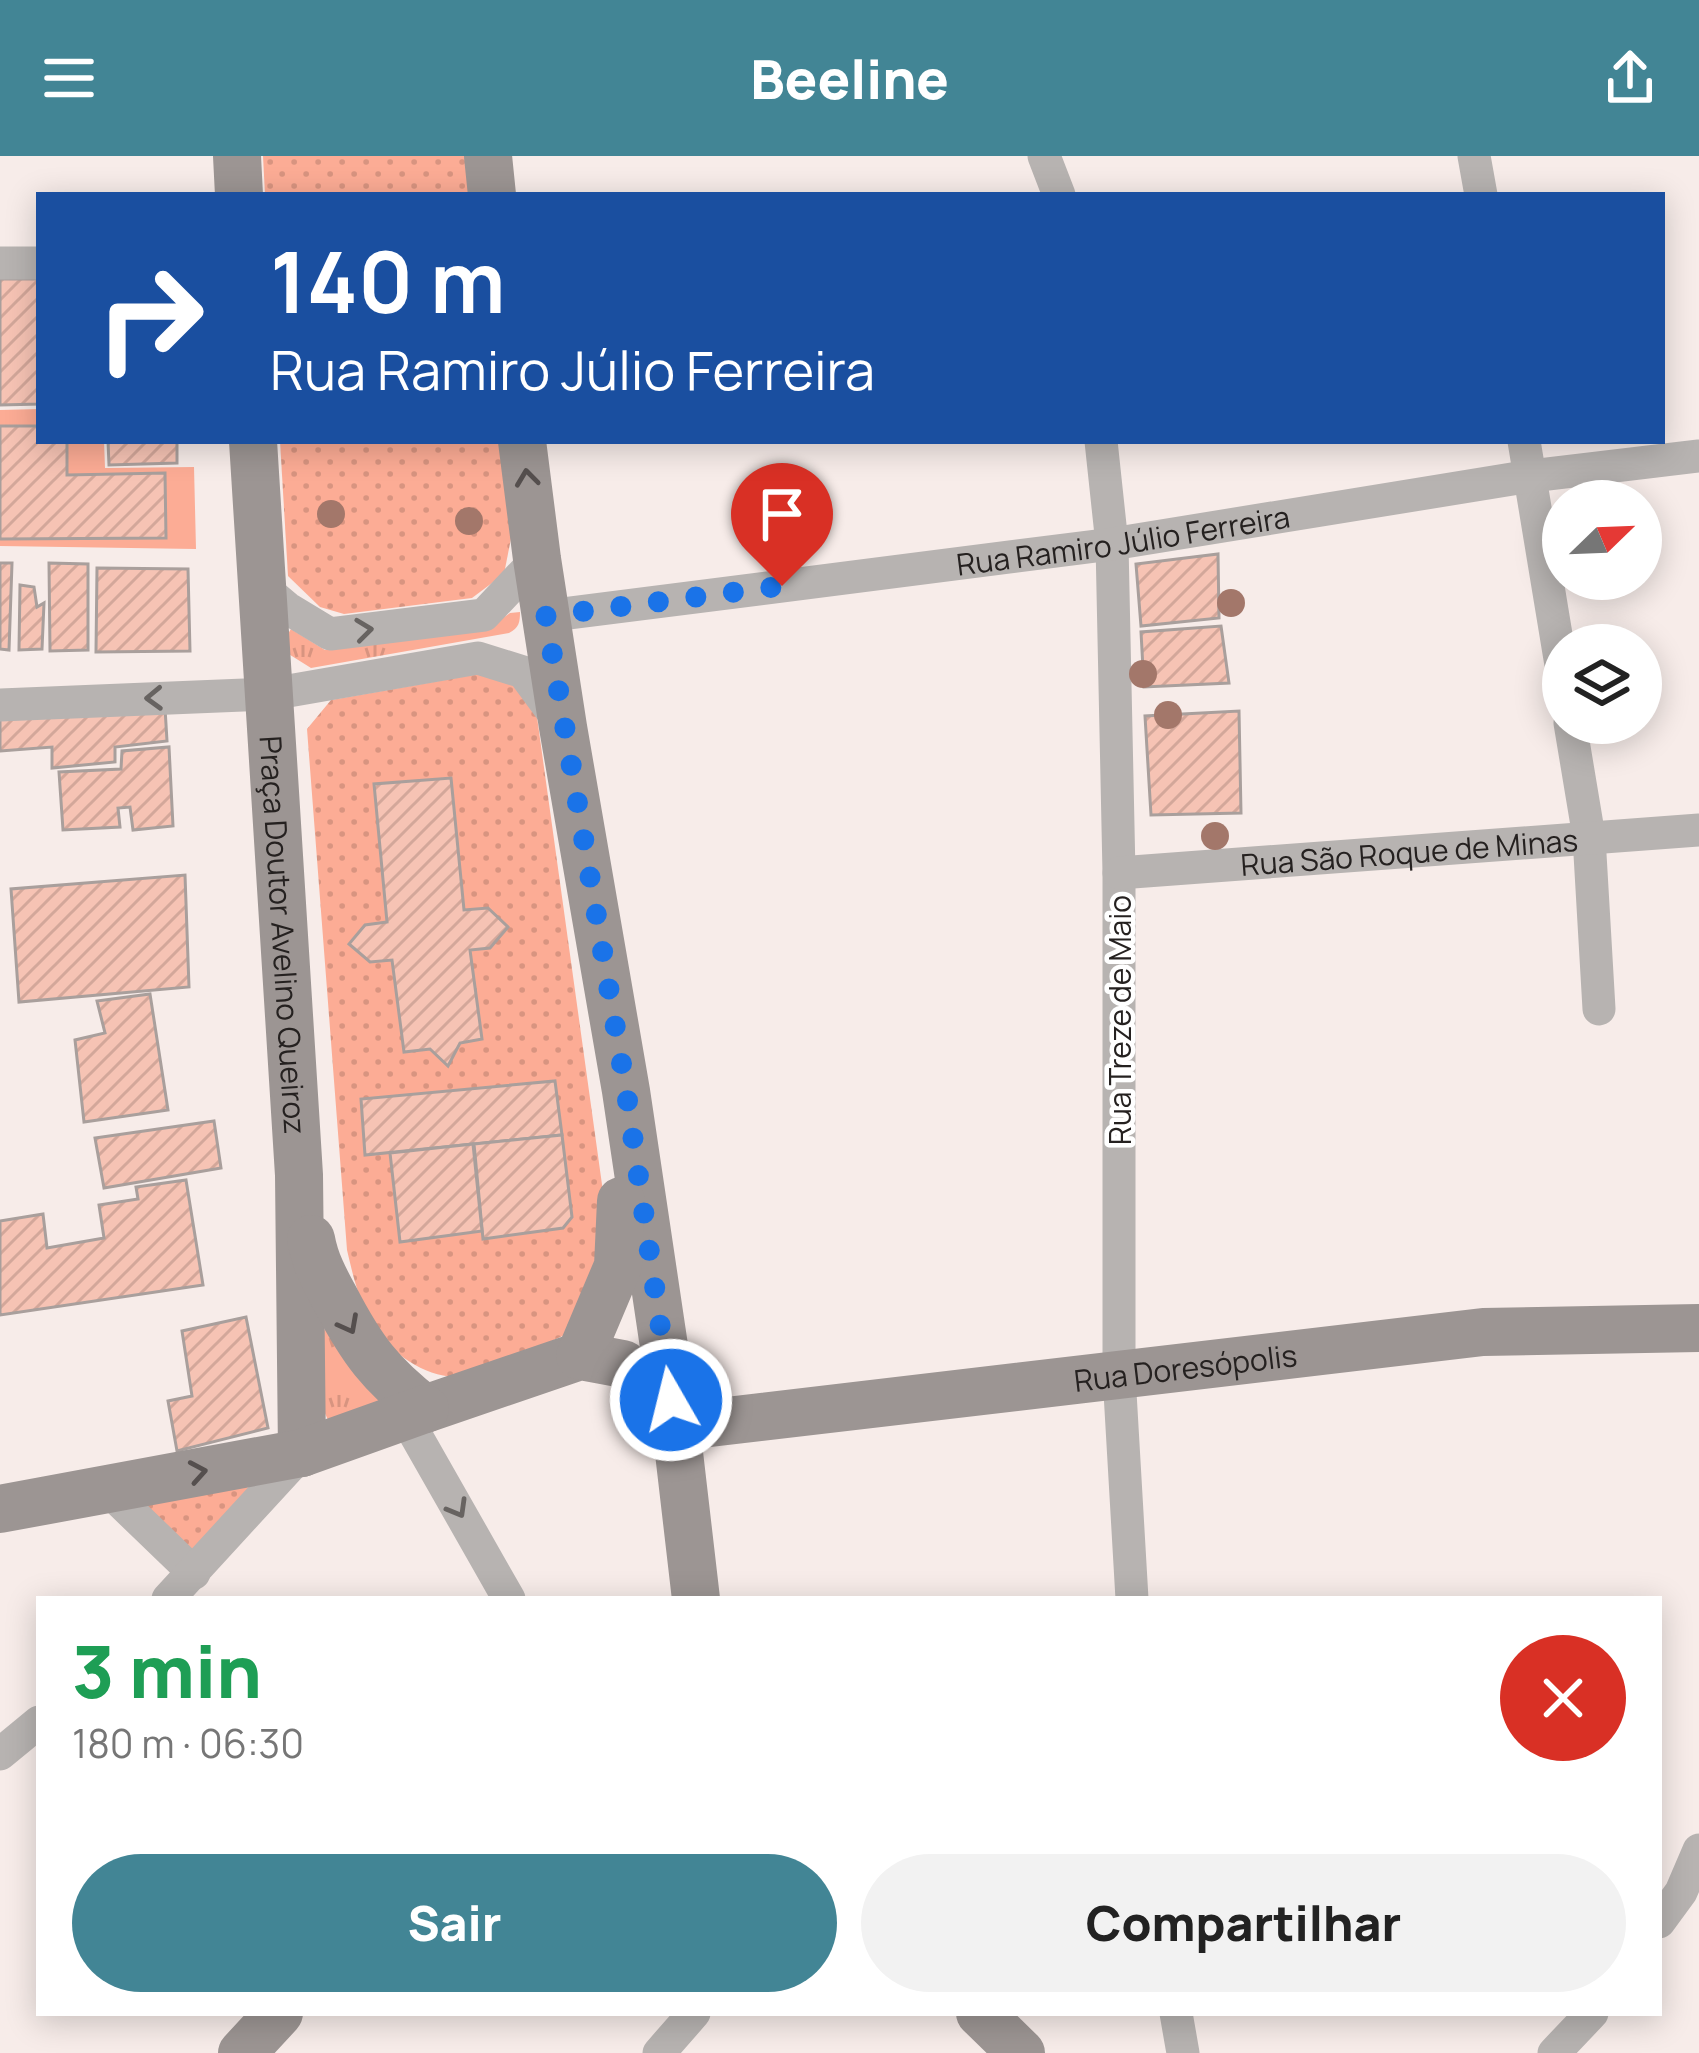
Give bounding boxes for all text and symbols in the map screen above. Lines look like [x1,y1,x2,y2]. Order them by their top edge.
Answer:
text: Beeline [750,41,949,115]
icon: menu [36,45,102,111]
icon: share [1597,45,1663,111]
text: 140 m [270,223,506,338]
icon: right [72,240,228,396]
text: Rua Ramiro Júlio Ferreira [270,332,875,406]
pin [731,463,833,586]
one-way arrow [515,468,541,488]
north arrow [1542,480,1662,600]
map controls [1542,480,1662,744]
icon: arrive [749,481,815,547]
street label: Rua Ramiro Júlio Ferreira [954,495,1293,584]
one-way arrow [354,617,374,643]
button: layers [1542,624,1662,744]
one-way arrow [144,685,163,711]
street label: Praça Doutor Avelino Queiroz [251,735,317,1136]
street label: Rua São Roque de Minas [1239,819,1579,884]
street label: Rua Treze de Maio [1099,895,1140,1145]
one-way arrow [334,1312,357,1334]
street label: Rua Doresópolis [1072,1334,1299,1400]
position arrow [608,1337,734,1463]
one-way arrow [187,1461,207,1486]
one-way arrow [443,1496,466,1517]
text: 3 min [72,1621,262,1720]
button: close [1500,1635,1626,1761]
text: 180 m · 06:30 [72,1716,304,1770]
button: Sair [72,1854,837,1992]
button: Compartilhar [861,1854,1626,1992]

